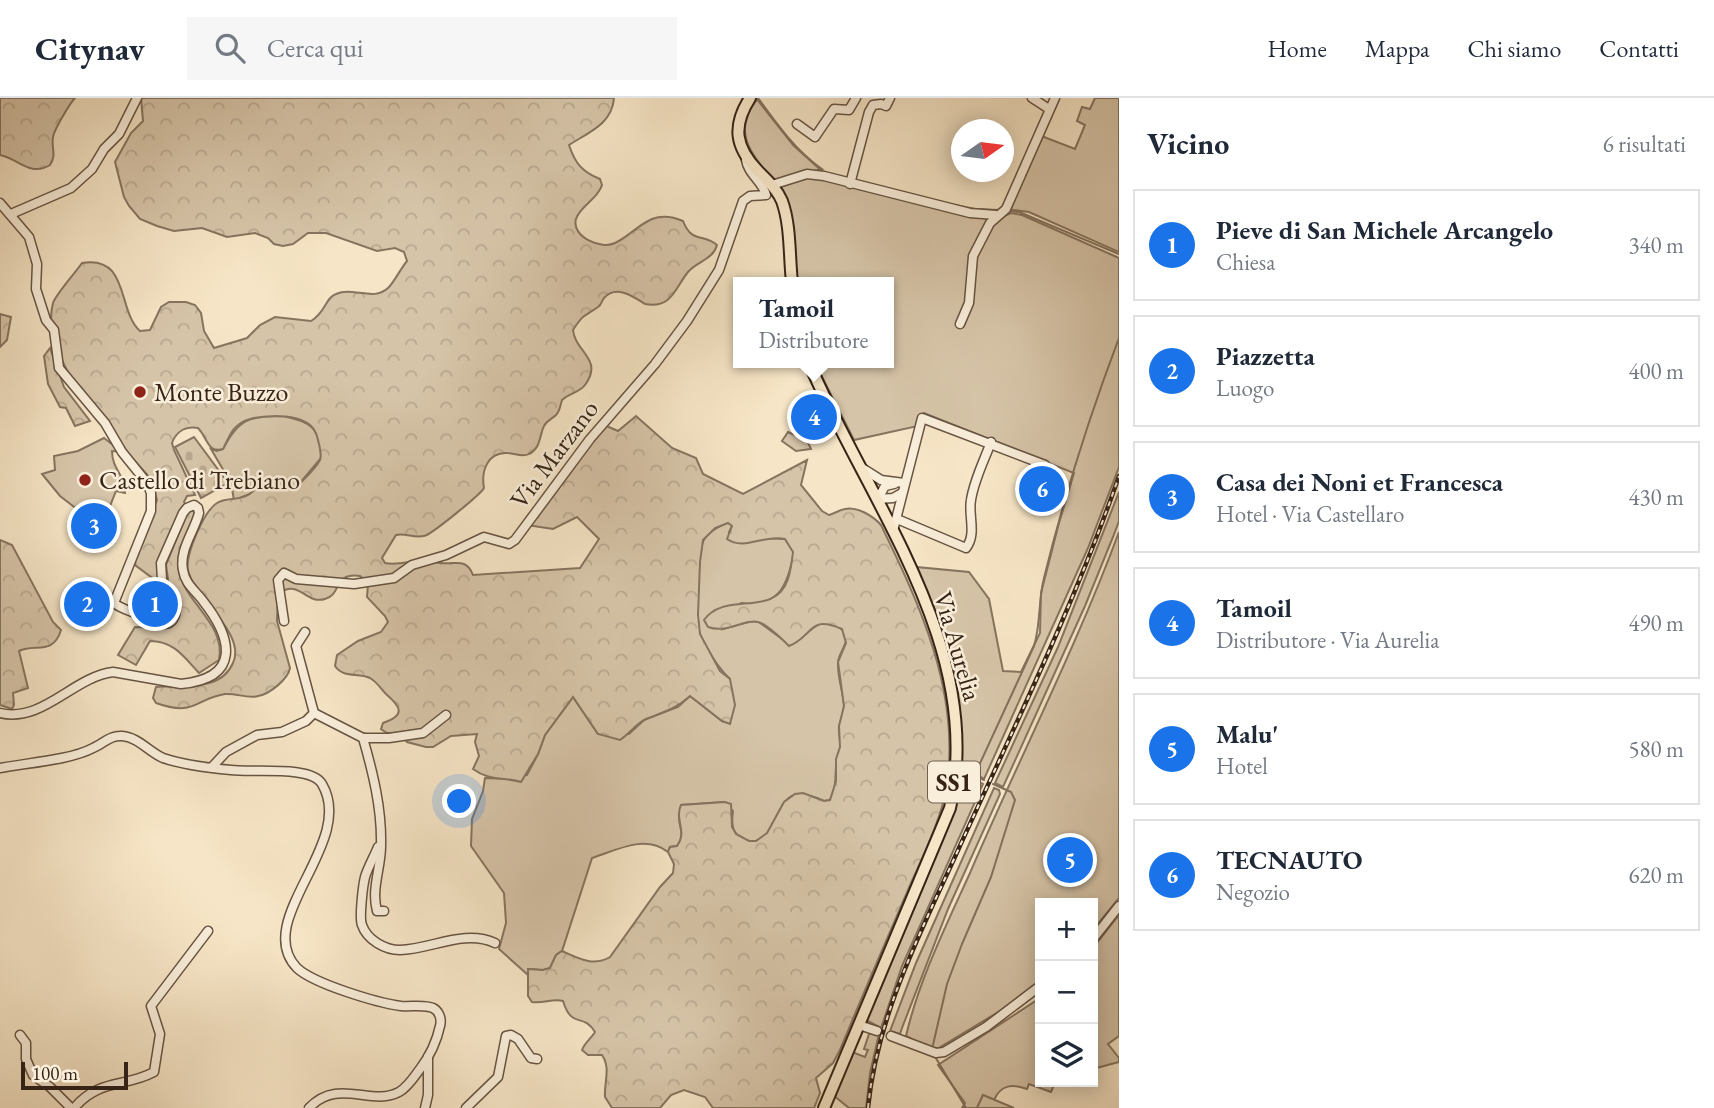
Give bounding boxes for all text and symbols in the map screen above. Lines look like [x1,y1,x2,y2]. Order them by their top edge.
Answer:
search box [187,17,677,80]
text: Citynav [35,27,145,70]
icon: search [211,29,249,67]
text: Cerca qui [267,31,363,65]
text: Home [1267,33,1327,64]
text: Mappa [1365,33,1430,64]
text: Chi siamo [1468,33,1561,64]
text: Contatti [1599,33,1679,64]
north arrow [951,119,1014,182]
text: Vicino [1147,124,1229,163]
text: 6 risultati [1603,129,1686,159]
text: Pieve di San Michele Arcangelo [1216,213,1553,247]
text: 1 [1166,230,1178,260]
text: 340 m [1628,230,1684,260]
text: Chiesa [1216,247,1275,277]
popup [733,277,894,368]
text: Tamoil [758,291,834,325]
text: Distributore [758,325,869,355]
text: Piazzetta [1216,339,1315,373]
text: 2 [1166,356,1178,386]
text: 400 m [1628,356,1684,386]
text: Luogo [1216,373,1274,403]
place label: Monte Buzzo [154,375,288,409]
marker: Monte Buzzo [132,384,148,400]
pin: 4 [791,391,837,443]
street label: Via Marzano [502,393,606,515]
place label: Castello di Trebiano [99,463,300,497]
pin: 6 [1019,463,1065,515]
text: Casa dei Noni et Francesca [1216,465,1503,499]
marker: Castello di Trebiano [77,472,93,488]
text: 3 [1166,482,1178,512]
text: 430 m [1628,482,1684,512]
text: Hotel · Via Castellaro [1216,499,1404,529]
pin: 3 [71,500,117,552]
pin: 2 [64,578,110,630]
pin: 1 [132,578,178,630]
street label: Via Aurelia [926,587,990,705]
text: Tamoil [1216,591,1292,625]
text: 4 [1166,608,1178,638]
text: 490 m [1628,608,1684,638]
text: Distributore · Via Aurelia [1216,625,1439,655]
text: Malu' [1216,717,1278,751]
text: 5 [1166,734,1178,764]
text: 580 m [1628,734,1684,764]
text: Hotel [1216,751,1268,781]
road number: SS1 [928,762,980,802]
your location [442,784,476,818]
pin: 5 [1047,834,1093,886]
text: TECNAUTO [1216,843,1363,877]
text: 6 [1166,860,1178,890]
text: 620 m [1628,860,1684,890]
text: Negozio [1216,877,1290,907]
map controls [1035,898,1098,1087]
button: + [1035,898,1098,961]
button: − [1035,961,1098,1024]
button: layers [1035,1024,1098,1087]
scale bar [21,1059,128,1091]
text: 100 m [32,1061,78,1086]

